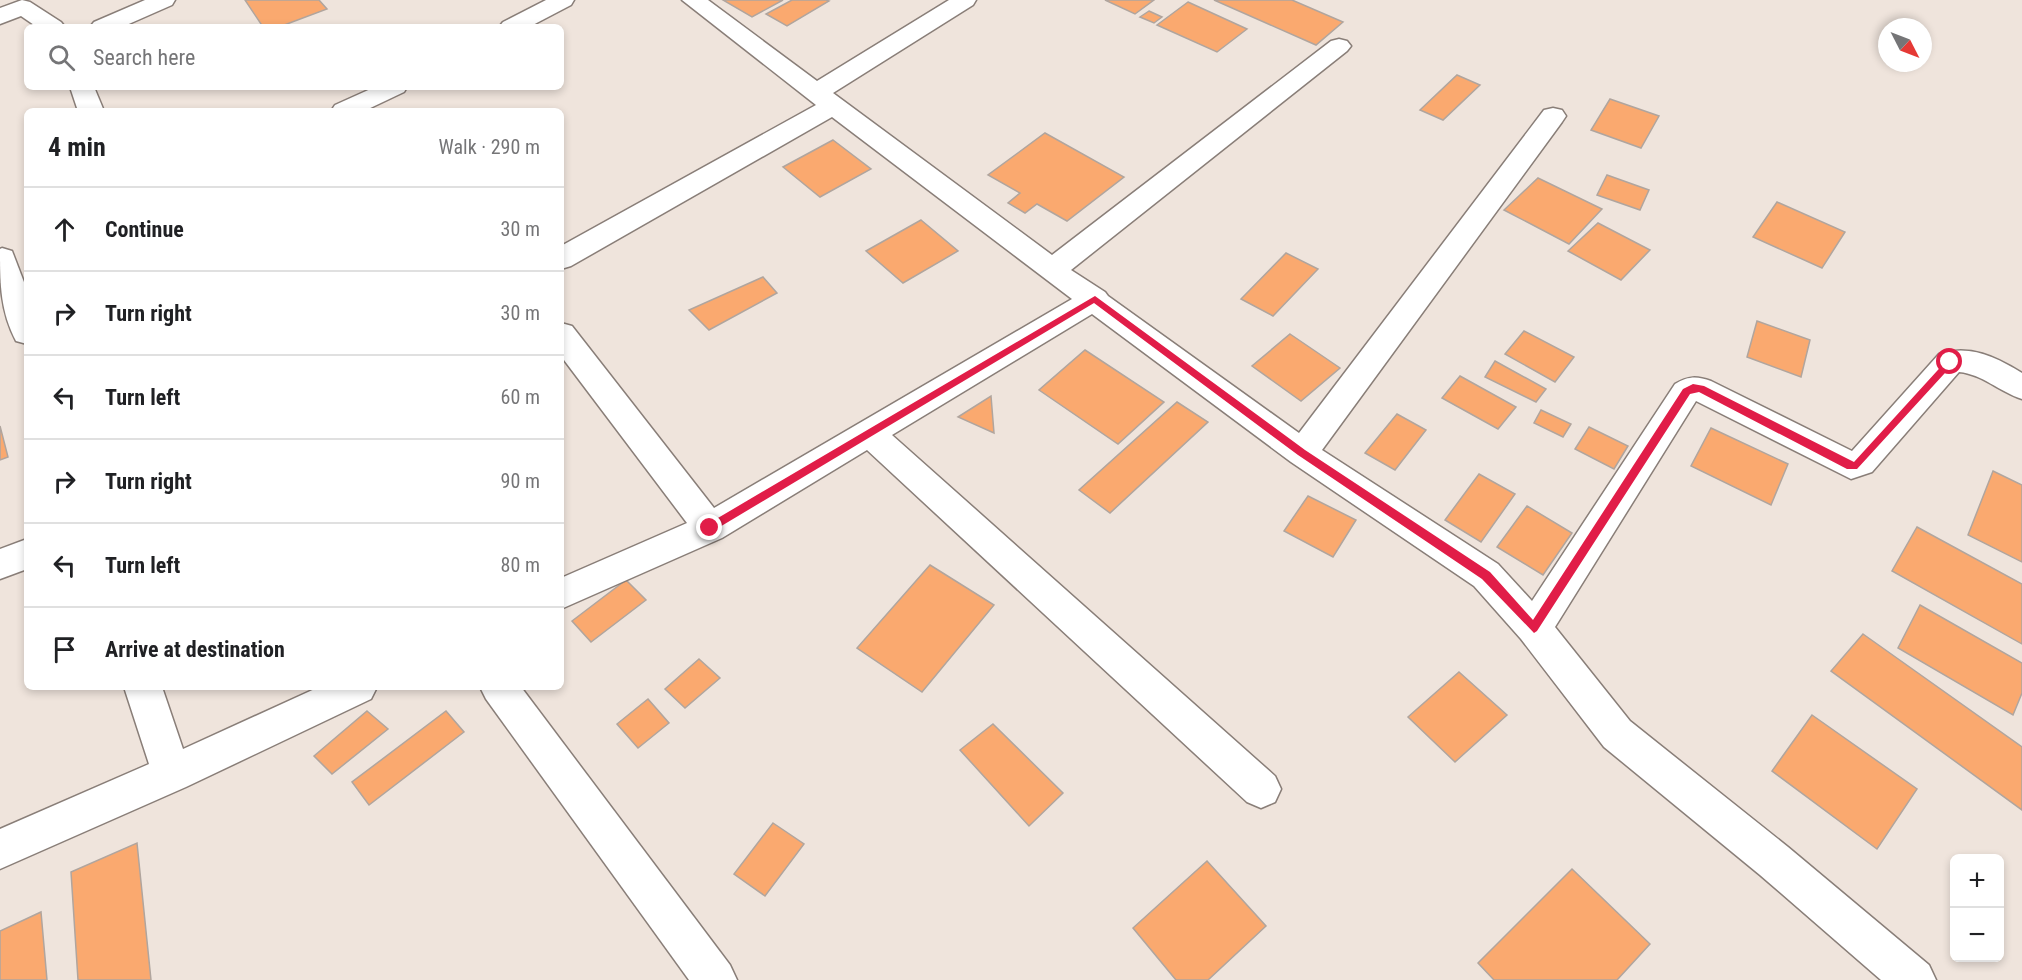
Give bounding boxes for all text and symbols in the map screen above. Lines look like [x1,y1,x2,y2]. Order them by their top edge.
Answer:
north arrow [1878,18,1932,72]
search box [24,24,564,90]
icon: search [45,41,78,74]
text: Search here [93,45,195,70]
text: 4 min [48,132,106,162]
text: Walk · 290 m [439,135,540,159]
icon: ahead [48,213,81,246]
text: Continue [105,217,184,242]
text: 30 m [501,217,540,241]
icon: right [48,297,81,330]
text: Turn right [105,301,192,326]
text: 30 m [501,301,540,325]
route start [1936,348,1962,374]
icon: left [48,381,81,414]
text: Turn left [105,385,180,410]
text: 60 m [501,385,540,409]
icon: right [48,465,81,498]
text: Turn right [105,469,192,494]
text: 90 m [501,469,540,493]
route end [696,514,722,540]
icon: left [48,549,81,582]
text: Turn left [105,553,180,578]
text: 80 m [501,553,540,577]
icon: arrive [48,633,81,666]
text: Arrive at destination [105,637,285,662]
map controls [1950,854,2004,962]
button: + [1950,854,2004,908]
button: − [1950,908,2004,962]

